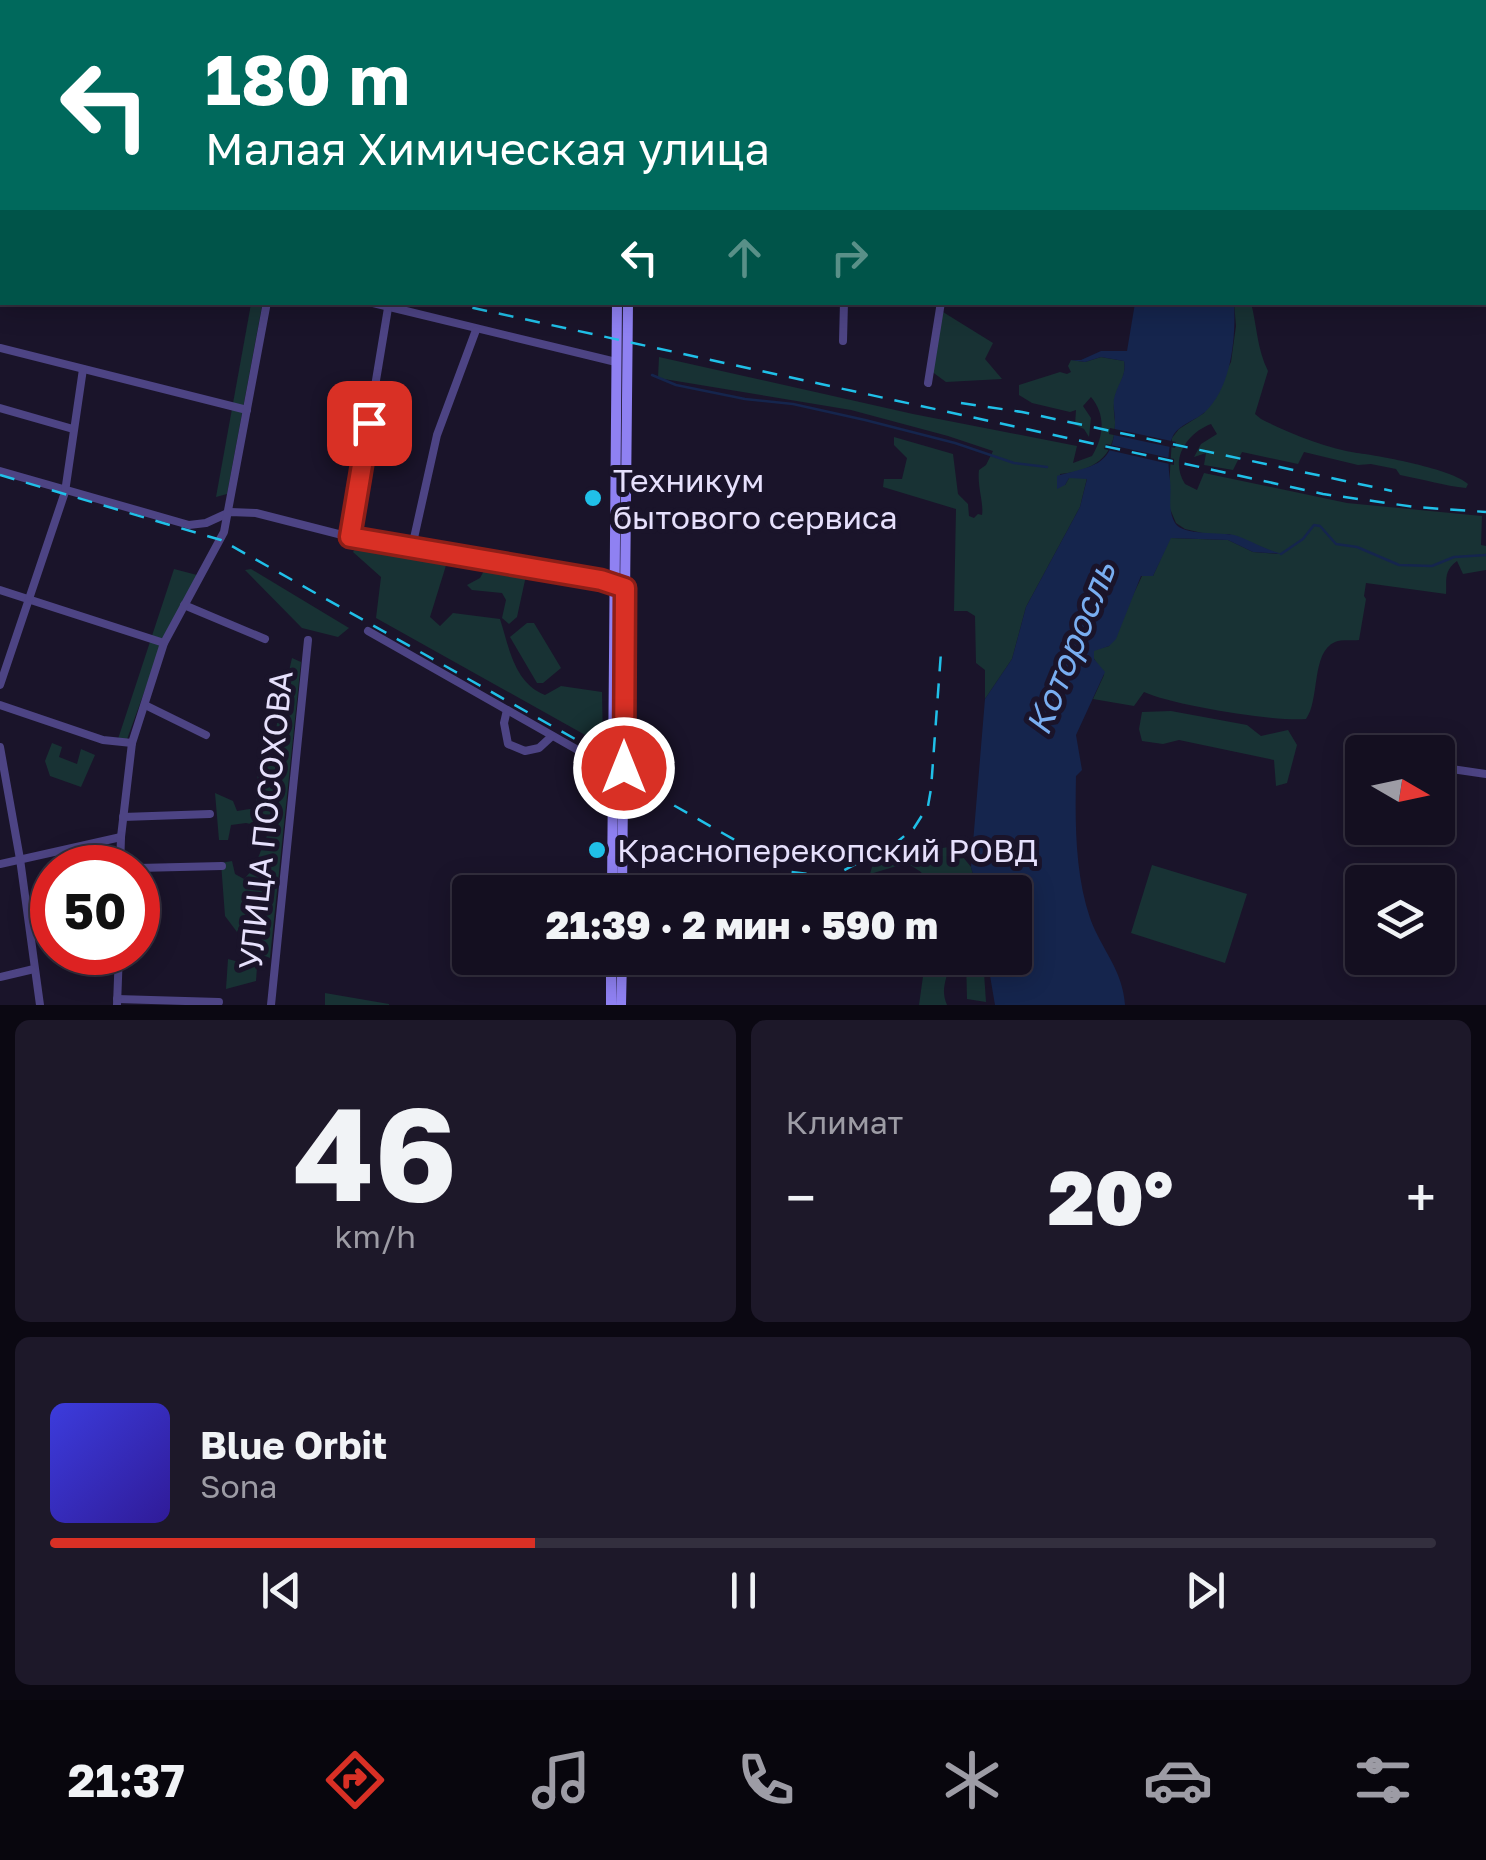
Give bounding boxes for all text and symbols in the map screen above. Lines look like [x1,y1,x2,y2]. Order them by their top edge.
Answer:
text: 180 m [205,36,410,120]
icon: left [40,40,170,170]
text: Малая Химическая улица [205,121,770,175]
icon: left [612,230,667,285]
icon: ahead [717,230,772,285]
icon: right [822,230,877,285]
pin [327,381,412,466]
icon: arrive [342,396,397,451]
place label: Техникум бытового сервиса [613,461,898,536]
marker: Техникум бытового сервиса [582,487,604,509]
water label: Которосль [1016,554,1124,741]
street label: УЛИЦА ПОСОХОВА [230,669,300,971]
position arrow [572,716,676,820]
north arrow [1345,735,1455,845]
map controls [1345,735,1455,975]
place label: Красноперекопский РОВД [617,831,1038,869]
marker: Красноперекопский РОВД [586,839,608,861]
speed limit sign: 50 [30,845,160,975]
button: layers [1345,865,1455,975]
text: 21:39 · 2 мин · 590 m [546,902,938,947]
text: 46 [293,1074,457,1230]
text: Климат [786,1103,903,1141]
text: 20° [1048,1151,1173,1242]
text: − [786,1164,816,1230]
text: + [1406,1164,1436,1230]
text: km/h [335,1217,416,1255]
text: Blue Orbit [200,1422,387,1467]
text: Sona [200,1467,277,1505]
icon: previous [254,1563,309,1618]
icon: pause [716,1563,771,1618]
icon: next [1178,1563,1233,1618]
icon: directions [320,1745,390,1815]
icon: music [526,1745,596,1815]
icon: phone [731,1745,801,1815]
icon: climate [937,1745,1007,1815]
icon: car [1143,1745,1213,1815]
icon: filters [1348,1745,1418,1815]
text: 21:37 [68,1753,185,1807]

